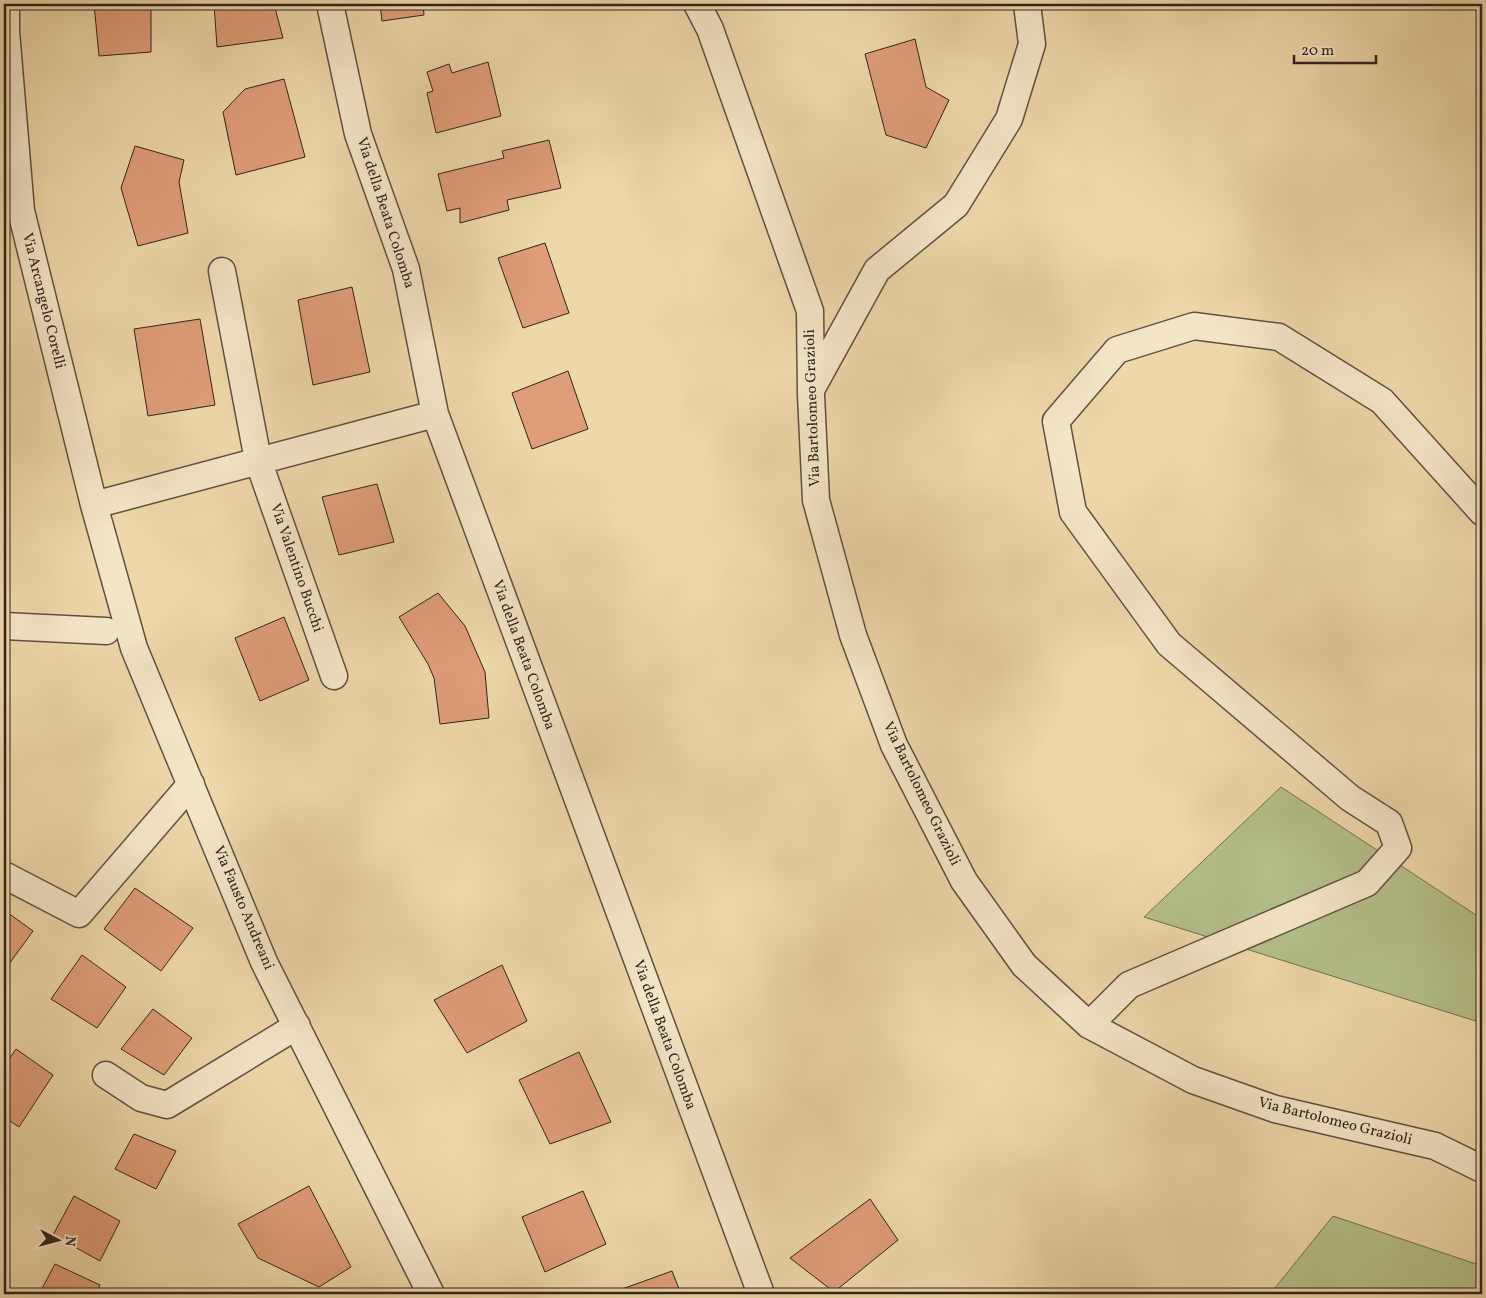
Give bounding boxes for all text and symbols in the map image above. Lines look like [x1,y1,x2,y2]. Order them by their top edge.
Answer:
scale bar [1294,32,1376,64]
text: 20 m [1301,41,1334,62]
street label: Via della Beata Colomba [351,135,419,291]
street label: Via Arcangelo Corelli [16,231,70,371]
street label: Via Bartolomeo Grazioli [800,329,826,487]
street label: Via Valentino Bucchi [264,501,328,635]
street label: Via della Beata Colomba [486,577,560,733]
street label: Via Bartolomeo Grazioli [877,718,965,870]
street label: Via Fausto Andreani [207,843,279,973]
street label: Via della Beata Colomba [627,957,701,1113]
street label: Via Bartolomeo Grazioli [1256,1093,1414,1151]
north arrow [32,1216,82,1266]
text: N [59,1235,79,1247]

